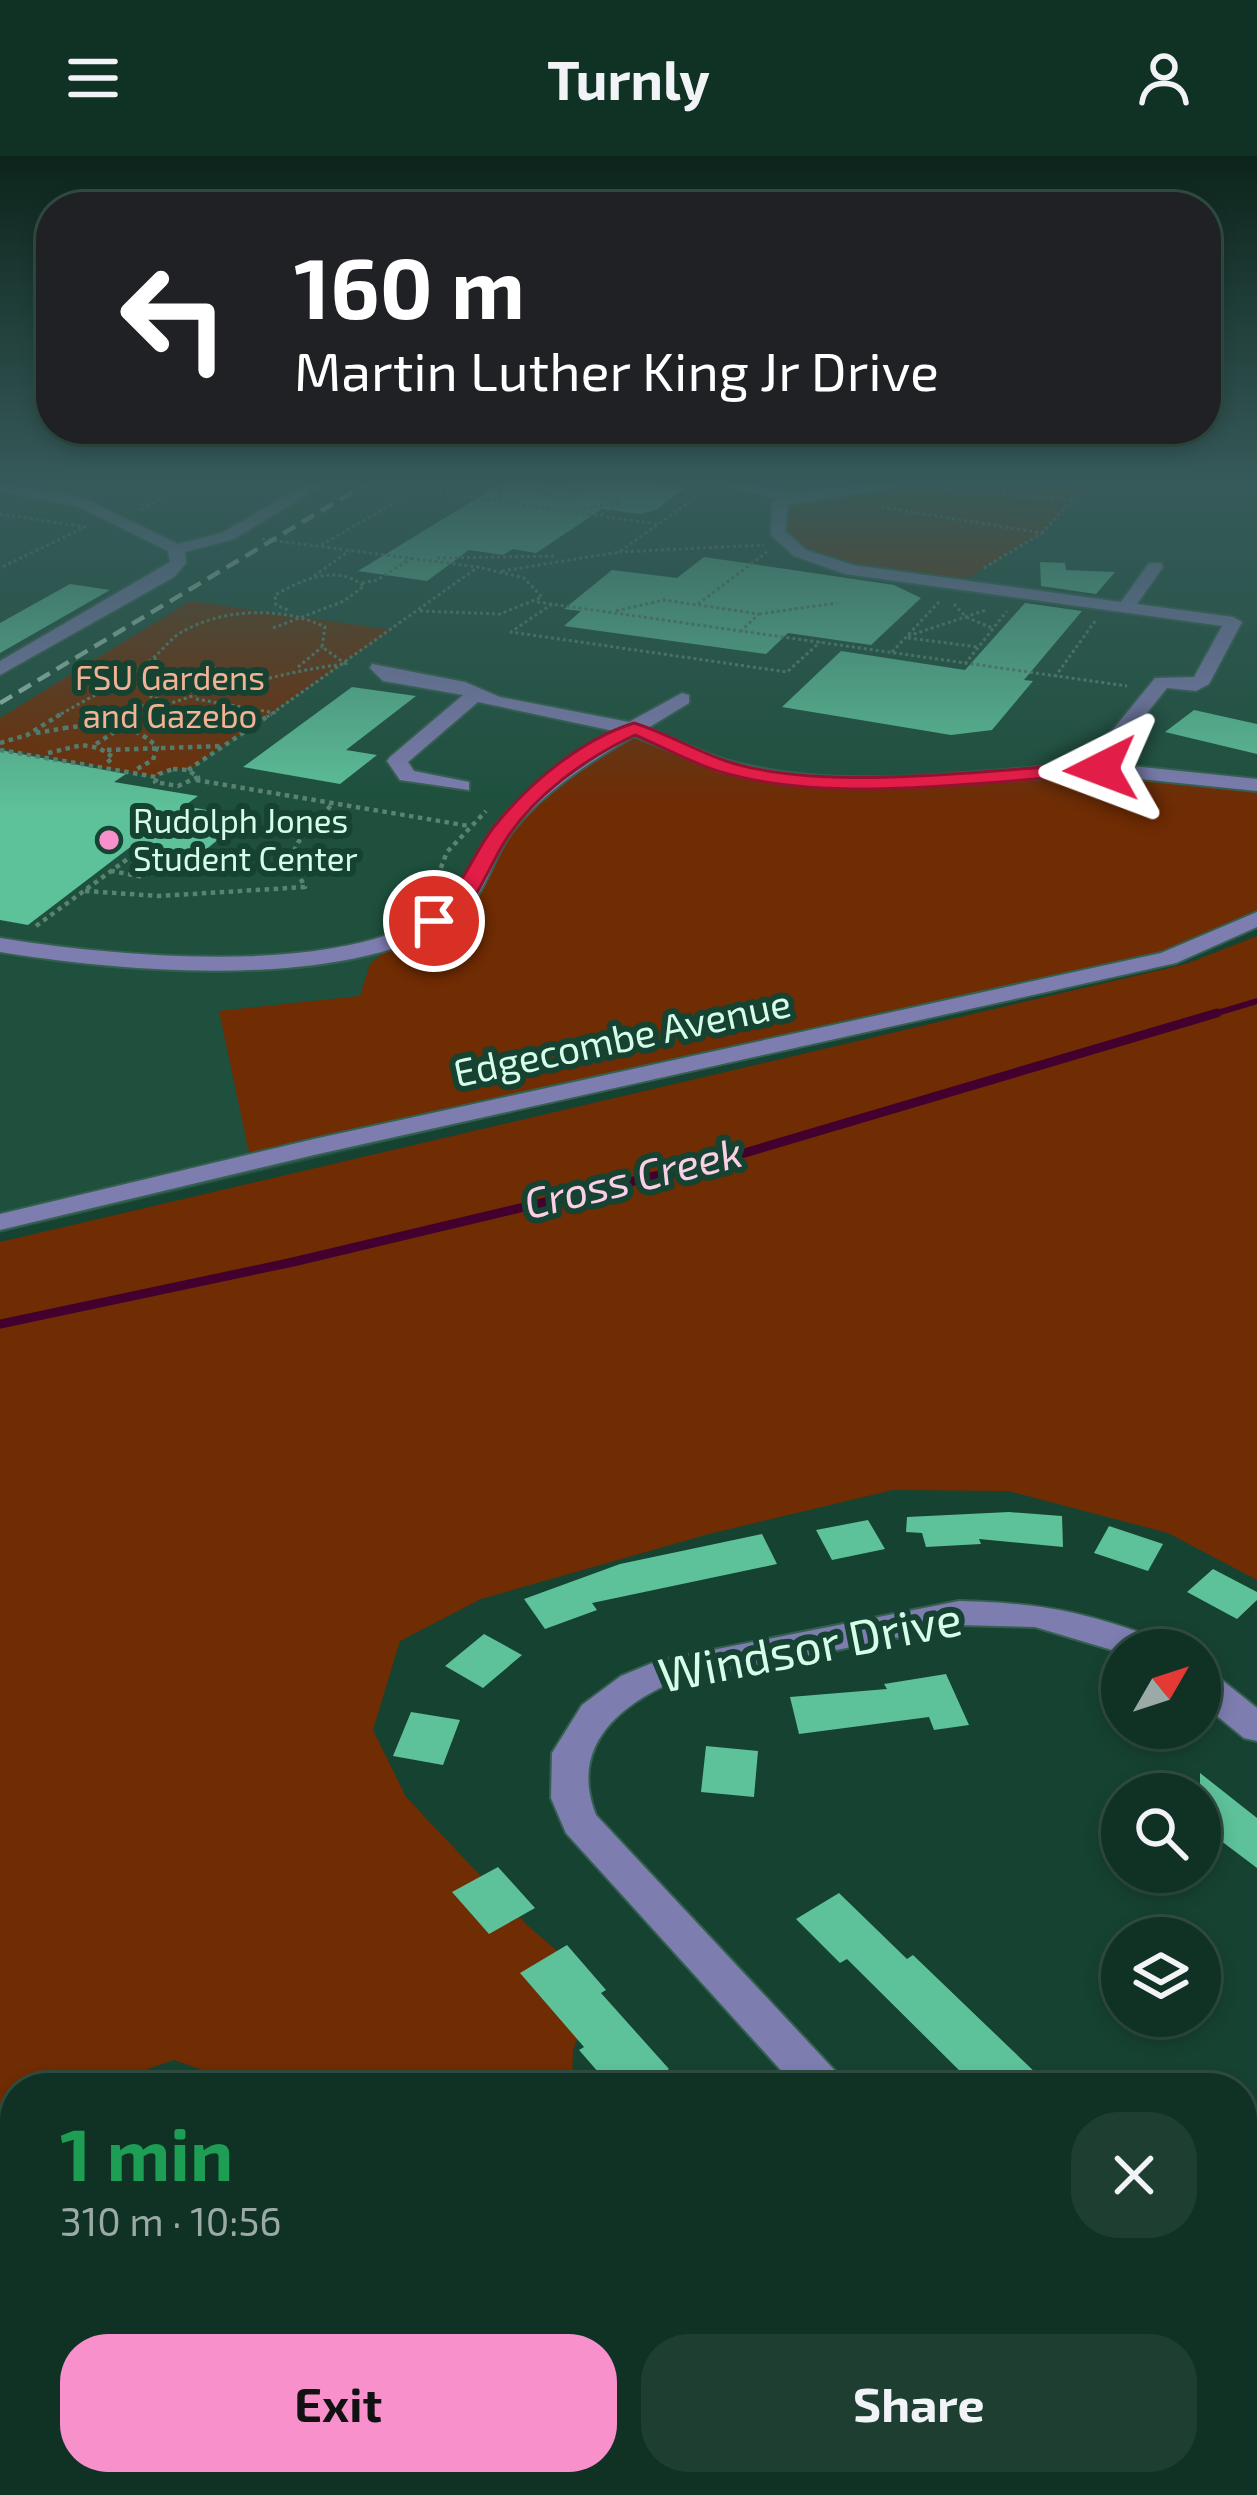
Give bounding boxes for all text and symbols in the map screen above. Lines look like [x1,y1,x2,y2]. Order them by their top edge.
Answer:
icon: menu [60,45,126,111]
icon: person [1131,45,1197,111]
text: Turnly [547,46,710,111]
text: 160 m [294,235,525,336]
icon: left [96,240,252,396]
text: Martin Luther King Jr Drive [294,337,939,402]
park label: FSU Gardens and Gazebo [75,657,265,735]
position arrow [1038,706,1164,832]
place label: Rudolph Jones Student Center [133,800,358,878]
marker: Rudolph Jones Student Center [96,827,122,853]
pin [383,870,485,972]
icon: arrive [401,888,467,954]
street label: Edgecombe Avenue [449,978,795,1095]
water label: Cross Creek [518,1125,747,1227]
street label: Windsor Drive [653,1587,966,1703]
north arrow [1101,1629,1221,1749]
map controls [1101,1629,1221,2037]
button: search [1101,1773,1221,1893]
button: layers [1101,1917,1221,2037]
text: 1 min [60,2109,233,2195]
button: close [1071,2112,1197,2238]
text: 310 m · 10:56 [60,2197,282,2244]
button: Exit [60,2334,617,2472]
button: Share [641,2334,1197,2472]

